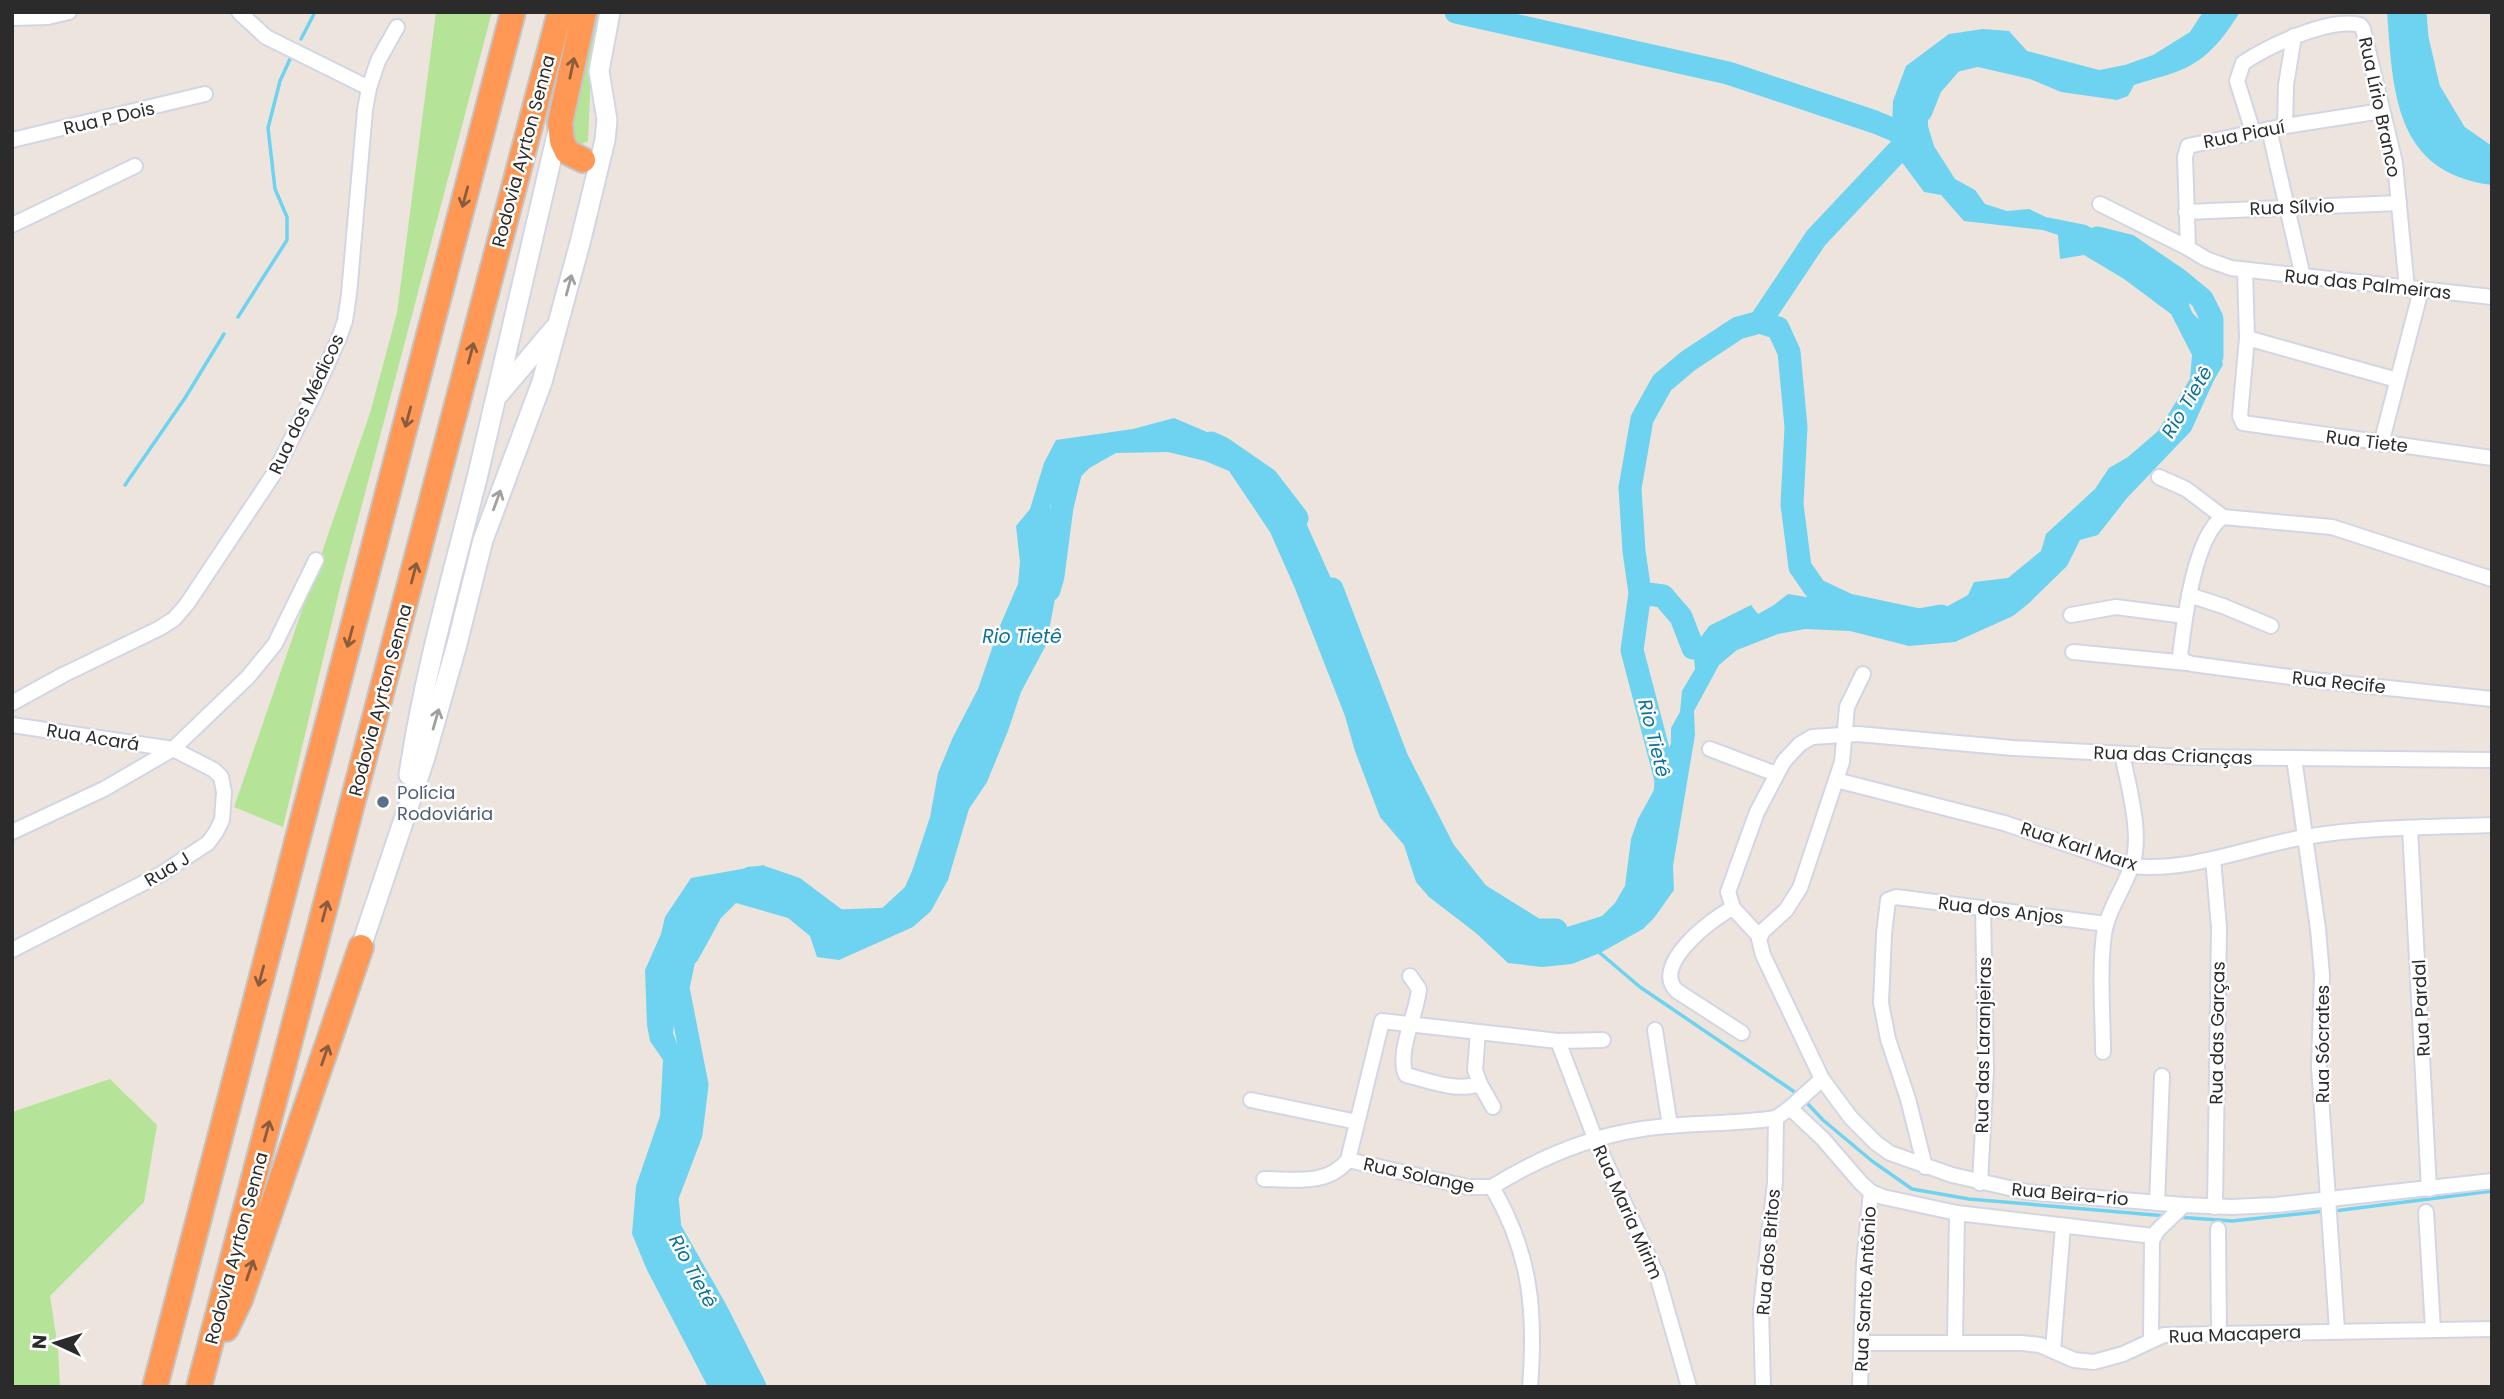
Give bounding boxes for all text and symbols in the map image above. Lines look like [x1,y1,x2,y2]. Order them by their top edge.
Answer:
street label: Rua Lírio Branco [2353,34,2407,180]
street label: Rodovia Ayrton Senna [485,52,561,250]
one-way arrow [566,57,580,80]
street label: Rua P Dois [61,95,157,141]
street label: Rua Piauí [2201,114,2287,154]
one-way arrow [458,185,471,208]
street label: Rua Sílvio [2249,193,2335,221]
street label: Rua das Palmeiras [2283,263,2453,305]
one-way arrow [563,274,576,296]
street label: Rua dos Médicos [262,330,350,478]
one-way arrow [465,342,478,364]
water label: Rio Tietê [2155,361,2219,443]
one-way arrow [400,406,413,428]
street label: Rua Tiete [2325,424,2409,458]
one-way arrow [492,490,504,512]
one-way arrow [408,562,421,584]
street label: Rodovia Ayrton Senna [342,601,418,799]
water label: Rio Tietê [982,623,1062,650]
one-way arrow [343,625,356,648]
street label: Rua Recife [2291,665,2387,699]
water label: Rio Tietê [1631,696,1677,780]
one-way arrow [430,708,443,730]
street label: Rua Acará [45,717,141,757]
street label: Rua das Crianças [2093,740,2253,770]
place label: Polícia Rodoviária [397,780,493,826]
marker: Polícia Rodoviária [375,794,391,810]
street label: Rua Karl Marx [2017,815,2141,877]
street label: Rua J [140,846,194,892]
street label: Rua dos Anjos [1937,890,2065,930]
one-way arrow [319,900,332,923]
street label: Rua das Laranjeiras [1969,956,1997,1134]
street label: Rua Pardal [2406,959,2436,1057]
street label: Rua das Garças [2203,961,2231,1105]
one-way arrow [254,964,267,986]
street label: Rua Sócrates [2310,985,2335,1103]
one-way arrow [320,1044,332,1066]
one-way arrow [261,1120,274,1143]
street label: Rua Maria Mirim [1587,1141,1669,1283]
street label: Rodovia Ayrton Senna [198,1149,274,1347]
street label: Rua Solange [1361,1151,1477,1199]
street label: Rua Beira-rio [2010,1176,2130,1212]
street label: Rua dos Britos [1750,1188,1786,1316]
street label: Rua Santo Antônio [1848,1206,1882,1372]
water label: Rio Tietê [662,1230,724,1313]
one-way arrow [244,1259,257,1281]
north arrow [21,1308,91,1378]
street label: Rua Macapera [2168,1319,2302,1349]
text: N [26,1334,54,1350]

